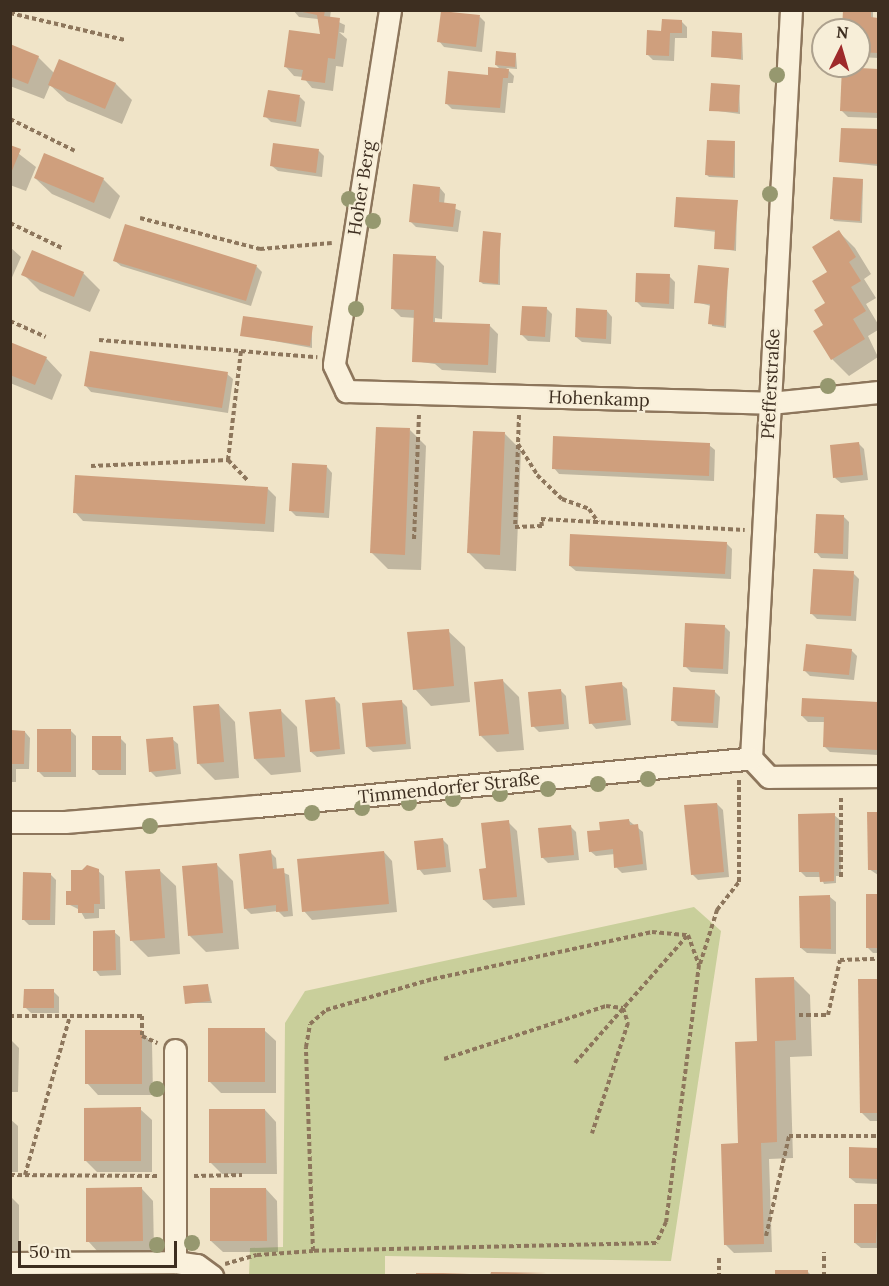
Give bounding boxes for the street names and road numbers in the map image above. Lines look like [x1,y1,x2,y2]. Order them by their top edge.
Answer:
street label: Hoher Berg [344,139,380,237]
street label: Pfefferstraße [757,328,785,440]
street label: Hohenkamp [548,386,650,412]
street label: Timmendorfer Straße [357,768,541,808]

